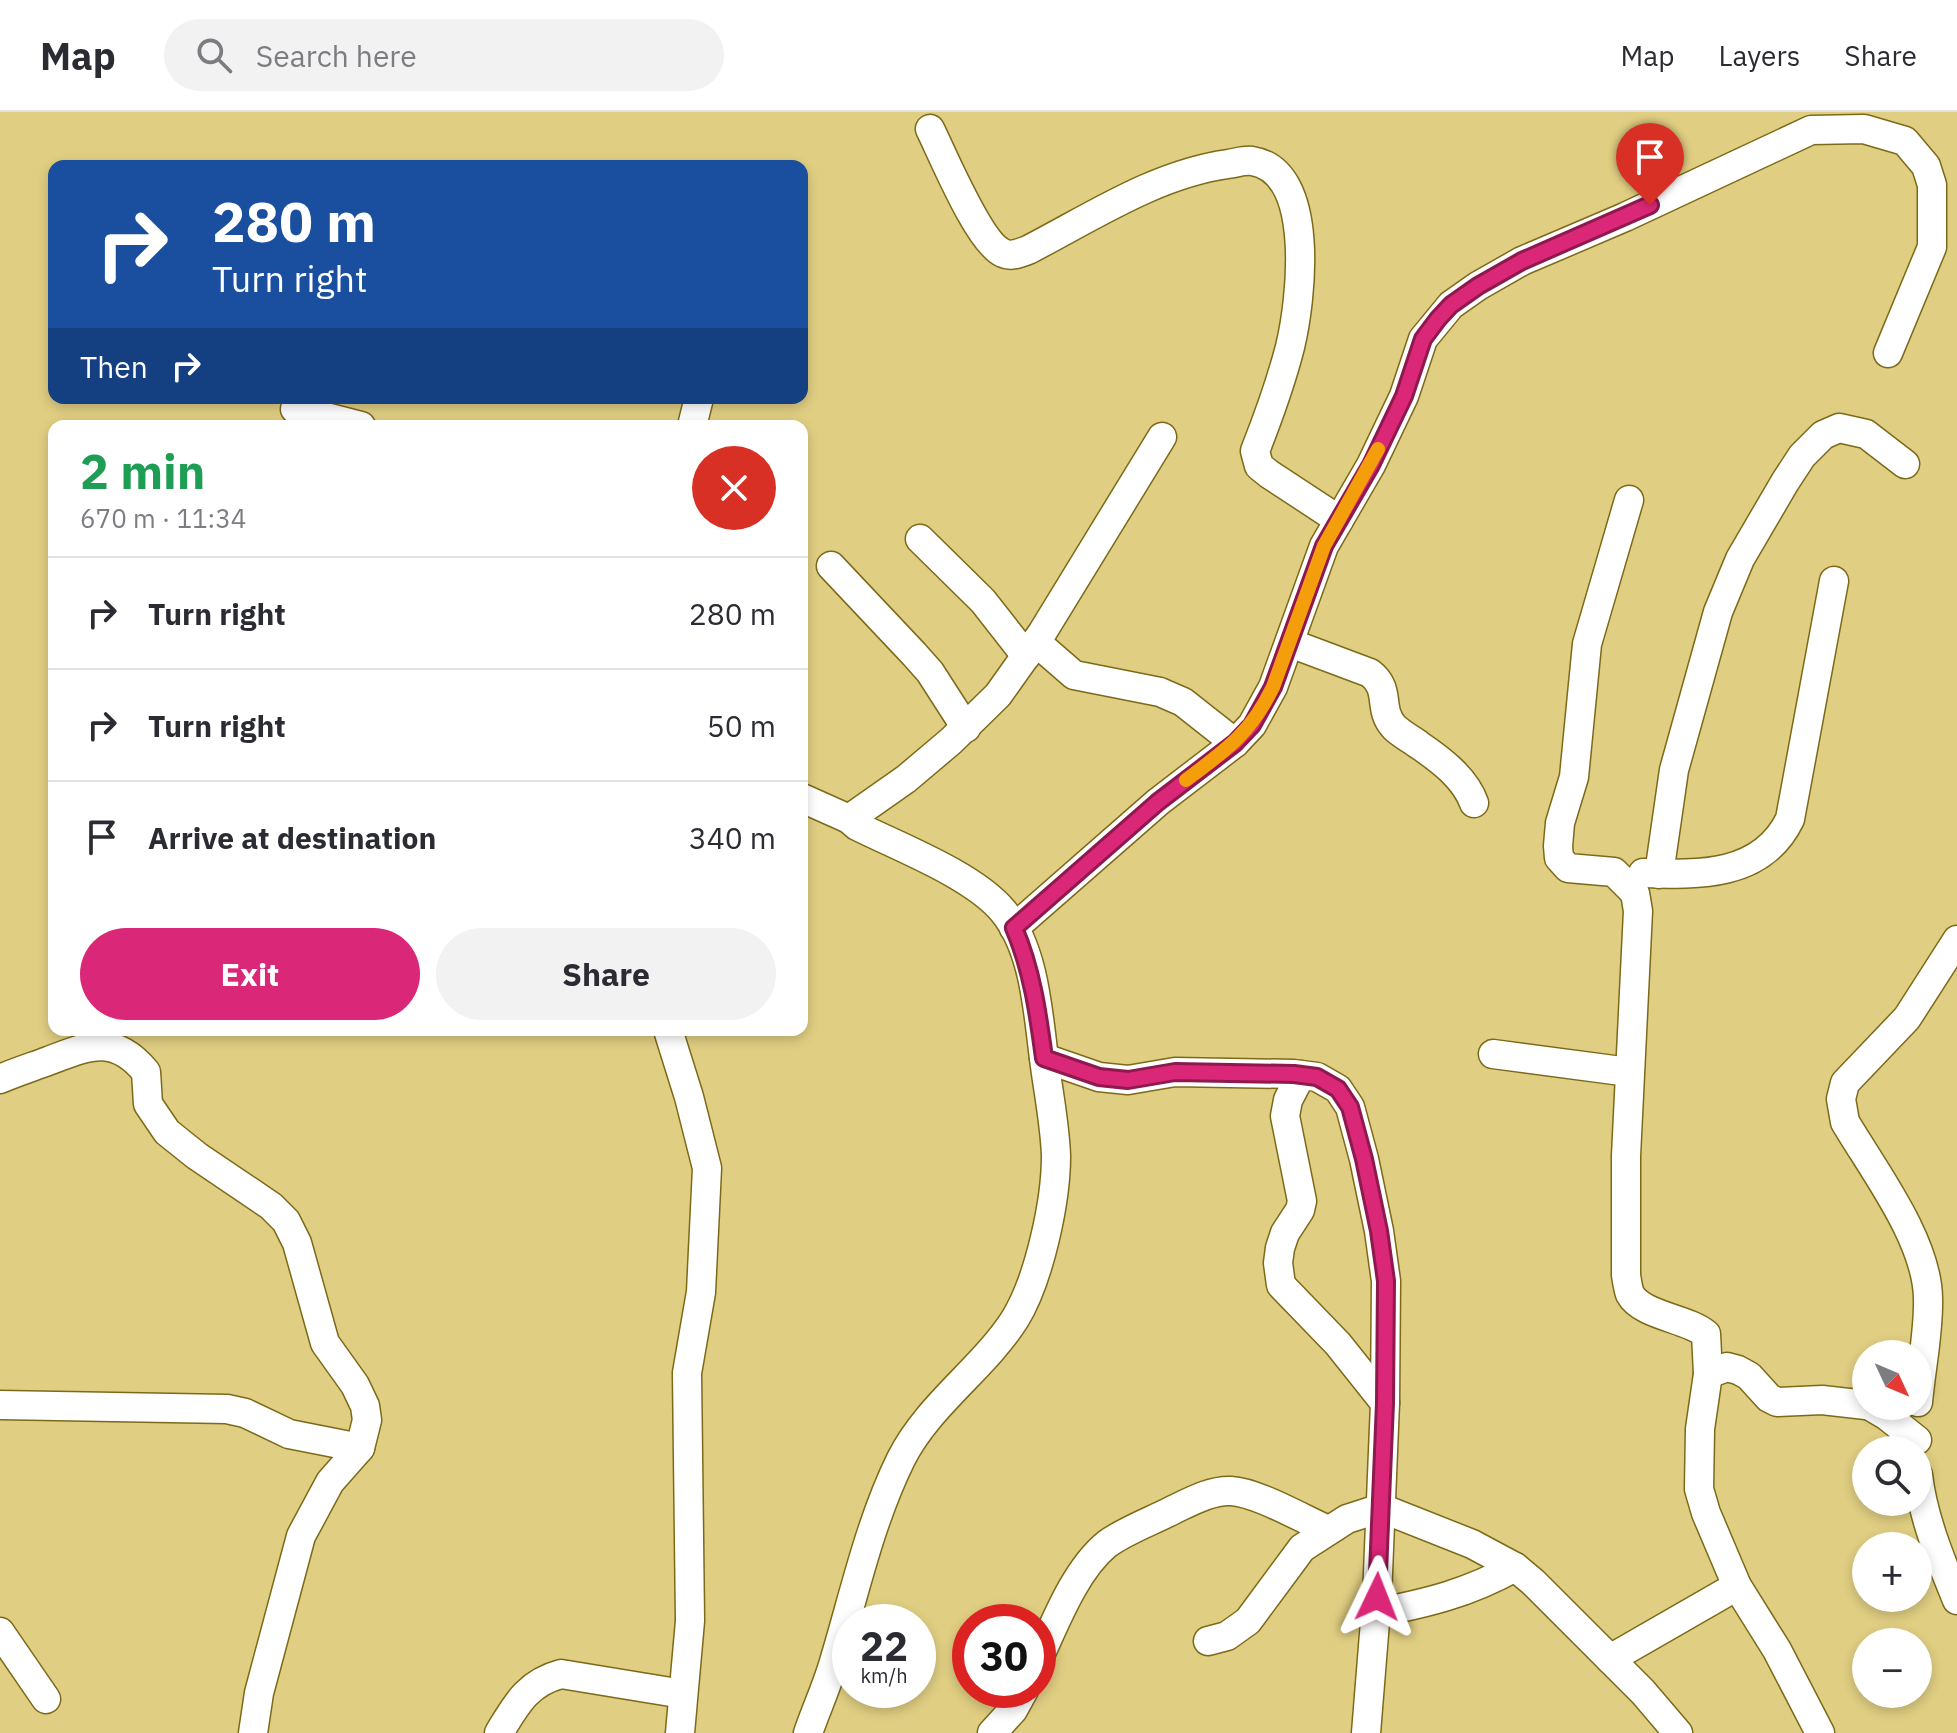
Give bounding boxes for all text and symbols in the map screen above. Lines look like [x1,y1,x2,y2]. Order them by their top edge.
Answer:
search box [164,19,724,91]
text: Map [40,31,116,80]
icon: search [192,33,236,77]
text: Search here [256,36,417,75]
text: Map [1620,37,1674,74]
text: Layers [1718,37,1800,74]
text: Share [1844,37,1917,74]
pin [1616,123,1684,205]
icon: arrive [1628,135,1672,179]
text: 280 m [212,185,376,257]
icon: right [80,192,184,296]
text: Turn right [212,255,368,302]
icon: right [164,344,208,388]
text: Then [80,347,148,386]
text: 2 min [80,440,205,502]
button: close [692,446,776,530]
text: 670 m · 11:34 [80,501,246,535]
icon: right [80,591,124,635]
text: Turn right [148,594,286,633]
text: 280 m [689,594,776,633]
icon: right [80,703,124,747]
text: Turn right [148,706,286,745]
text: 50 m [707,706,776,745]
icon: arrive [80,815,124,859]
text: Arrive at destination [148,818,436,857]
text: 340 m [689,818,776,857]
button: Exit [80,928,420,1020]
button: Share [436,928,776,1020]
north arrow [1852,1340,1932,1420]
map controls [1852,1340,1932,1708]
button: search [1852,1436,1932,1516]
button: + [1852,1532,1932,1612]
position arrow [1335,1555,1419,1639]
speed limit sign: 30 [952,1604,1056,1708]
text: 22 [860,1620,908,1672]
button: − [1852,1628,1932,1708]
text: km/h [860,1662,908,1689]

